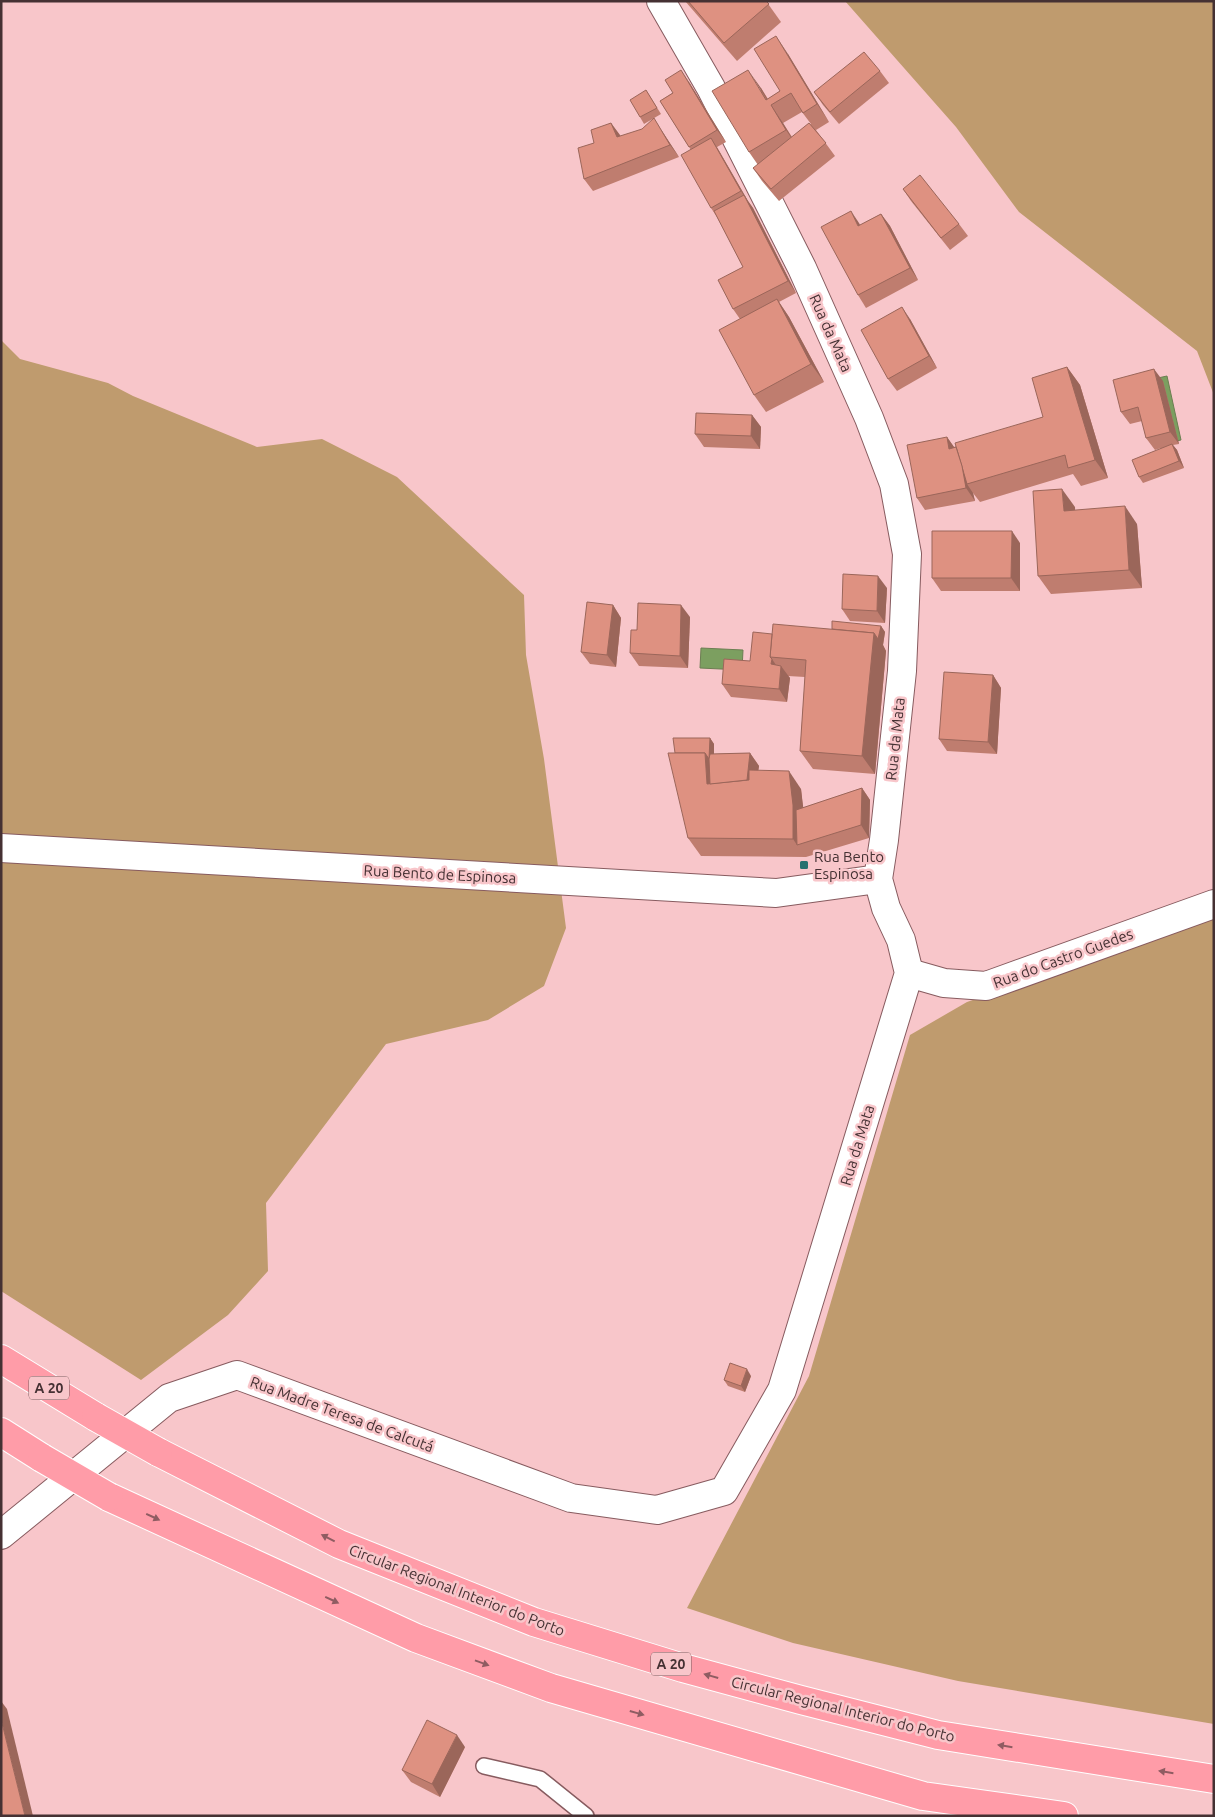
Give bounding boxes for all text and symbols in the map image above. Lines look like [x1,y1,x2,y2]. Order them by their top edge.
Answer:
street label: Rua da Mata [806,291,856,375]
street label: Rua da Mata [882,697,908,781]
place label: Rua Bento Espinosa [814,848,884,882]
marker: Rua Bento Espinosa [798,859,810,871]
street label: Rua Bento de Espinosa [363,862,517,886]
street label: Rua do Castro Guedes [991,925,1135,991]
street label: Rua da Mata [837,1103,877,1187]
street label: Rua Madre Teresa de Calcutá [248,1373,436,1455]
road number: A 20 [29,1376,69,1400]
one-way arrow [146,1514,160,1522]
one-way arrow [321,1534,335,1542]
street label: Circular Regional Interior do Porto [347,1541,567,1639]
one-way arrow [325,1595,340,1604]
road number: A 20 [651,1652,691,1676]
one-way arrow [475,1659,490,1667]
one-way arrow [704,1671,719,1679]
street label: Circular Regional Interior do Porto [729,1673,957,1745]
one-way arrow [629,1709,644,1717]
one-way arrow [997,1741,1013,1749]
one-way arrow [1157,1767,1173,1775]

